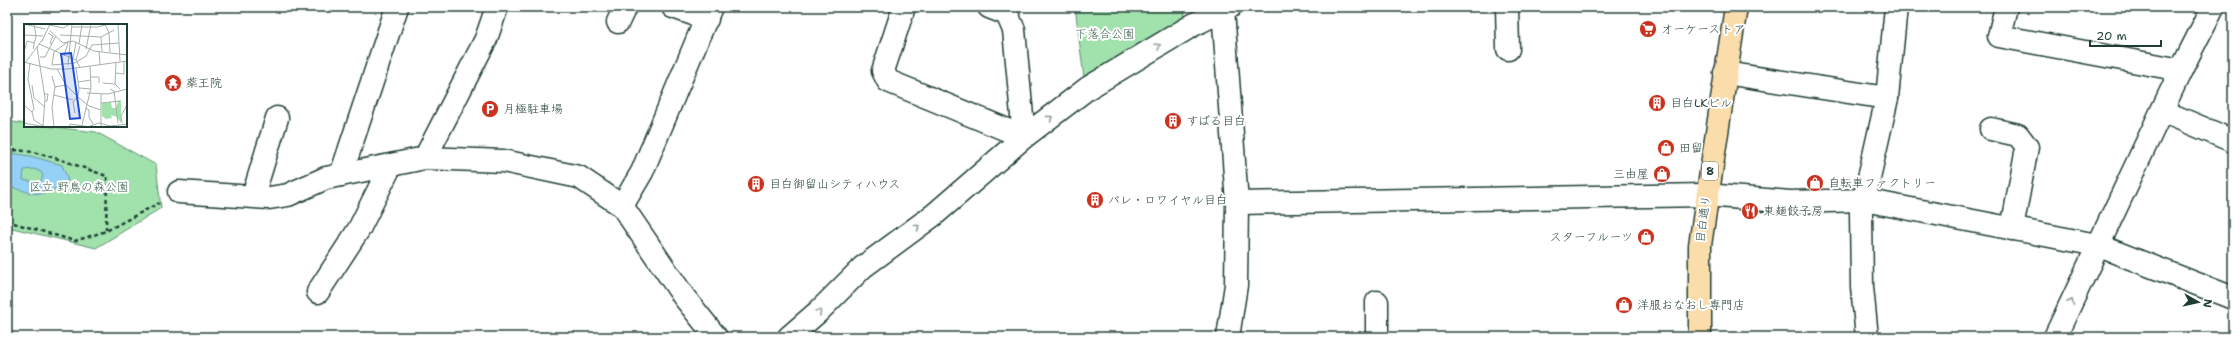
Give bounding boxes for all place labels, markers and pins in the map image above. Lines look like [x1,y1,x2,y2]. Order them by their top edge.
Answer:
supermarket icon: オーケーストア [1638,19,1658,39]
place label: オーケーストア [1661,21,1745,37]
temple icon: 薬王院 [163,73,183,93]
place label: 薬王院 [186,75,222,91]
building icon: 目白LKビル [1647,93,1667,113]
place label: 目白LKビル [1670,95,1732,111]
parking icon: 月極駐車場 [480,99,500,119]
place label: 月極駐車場 [503,101,563,117]
building icon: すばる目白 [1163,111,1183,131]
place label: すばる目白 [1186,113,1246,129]
shop icon: 田留 [1656,138,1676,158]
place label: 田留 [1679,140,1703,156]
shop icon: 三由屋 [1652,164,1672,184]
place label: 三由屋 [1613,166,1649,182]
shop icon: 自転車ファクトリー [1805,173,1825,193]
building icon: 目白御留山シティハウス [746,174,766,194]
place label: 自転車ファクトリー [1828,175,1936,191]
place label: 目白御留山シティハウス [769,176,900,192]
building icon: パレ・ロワイヤル目白 [1085,190,1105,210]
place label: パレ・ロワイヤル目白 [1108,192,1228,208]
restaurant icon: 東麺餃子房 [1740,201,1760,221]
place label: 東麺餃子房 [1763,203,1823,219]
shop icon: スターフルーツ [1636,227,1656,247]
place label: スターフルーツ [1549,229,1633,245]
shop icon: 洋服おなおし専門店 [1614,295,1634,315]
place label: 洋服おなおし専門店 [1637,297,1745,313]

